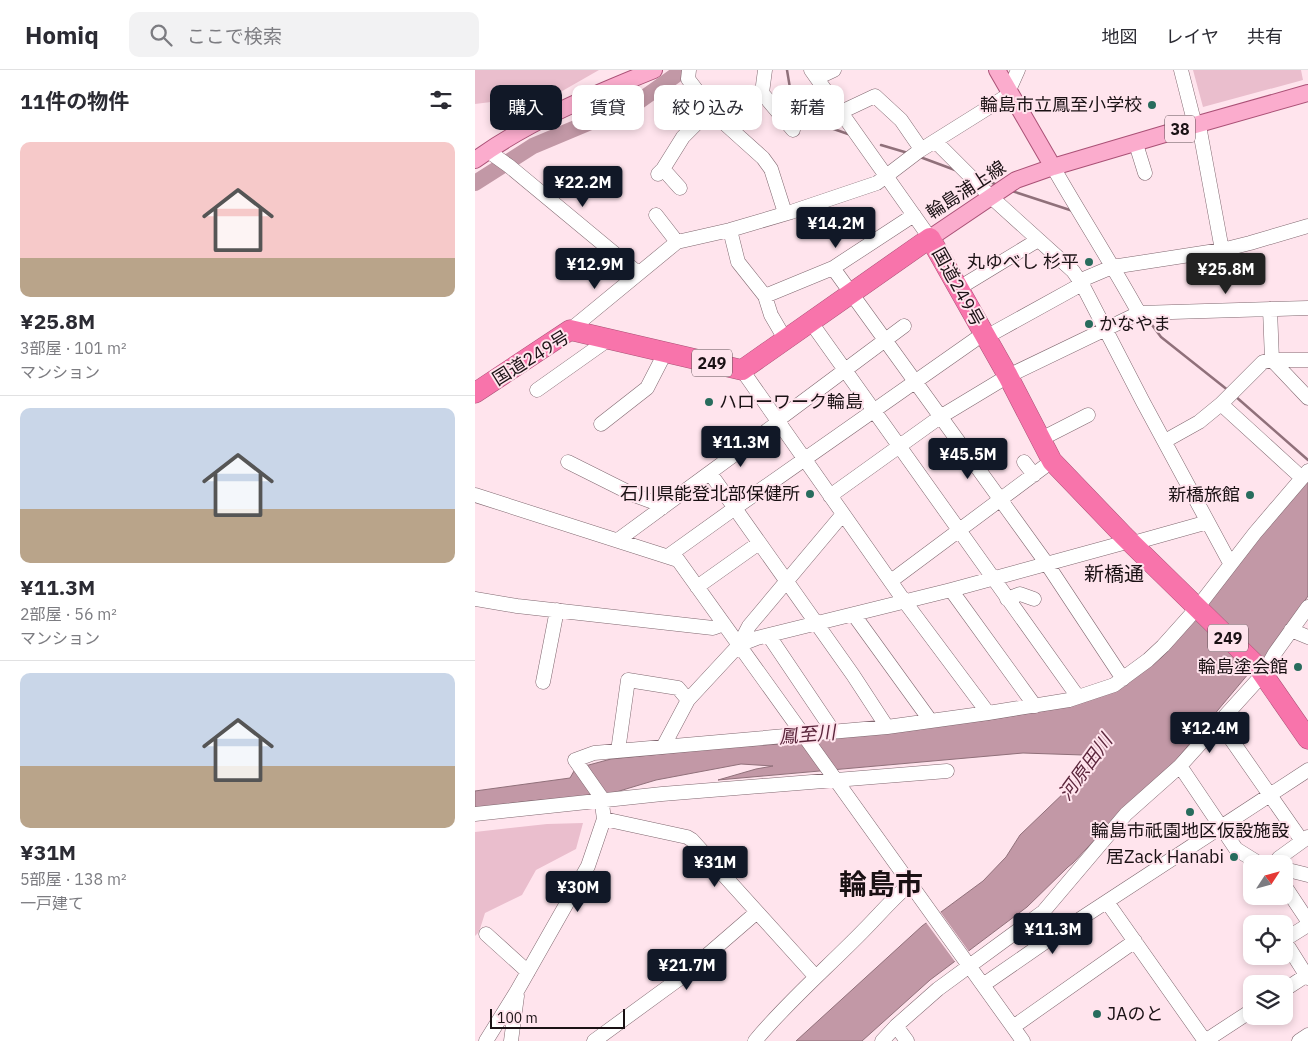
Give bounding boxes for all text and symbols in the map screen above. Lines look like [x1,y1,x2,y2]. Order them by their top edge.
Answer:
search box [129,12,479,57]
text: Homiq [25,19,99,51]
icon: search [147,21,175,49]
text: ここで検索 [187,24,282,48]
text: 地図 [1102,25,1138,48]
text: レイヤ [1166,25,1219,48]
text: 共有 [1247,25,1283,48]
chip: 購入 [490,85,562,130]
chip: 賃貸 [572,85,644,130]
chip: 絞り込み [654,85,762,130]
chip: 新着 [772,85,844,130]
icon: filters [427,86,455,114]
text: 11件の物件 [20,87,129,115]
place label: 輪島市立鳳至小学校 [980,93,1142,116]
marker: 輪島市立鳳至小学校 [1146,99,1158,111]
road number: 38 [1165,116,1195,142]
street label: 輪島浦上線 [922,155,1010,224]
pin: ¥22.2M [542,166,624,208]
text: ¥22.2M [554,172,612,192]
icon: home [193,175,283,265]
pin: ¥14.2M [795,206,877,249]
text: ¥14.2M [807,213,865,233]
street label: 国道249号 [927,243,989,330]
pin: ¥12.9M [554,248,636,290]
place label: 丸ゆべし 杉平 [967,250,1079,273]
pin: ¥25.8M [1185,252,1267,295]
text: ¥12.9M [566,254,624,274]
marker: 丸ゆべし 杉平 [1083,256,1095,268]
text: ¥25.8M [1197,259,1255,279]
text: ¥25.8M [20,307,95,335]
place label: かなやま [1099,312,1171,335]
marker: かなやま [1083,318,1095,330]
street label: 国道249号 [488,325,573,390]
text: 3部屋 · 101 m² [20,338,126,358]
road number: 249 [692,350,732,376]
text: マンション [20,362,100,382]
place label: ハローワーク輪島 [719,390,863,413]
marker: ハローワーク輪島 [703,396,715,408]
pin: ¥11.3M [700,426,782,468]
text: ¥11.3M [712,432,770,452]
pin: ¥45.5M [927,438,1009,480]
icon: home [193,440,283,530]
text: ¥45.5M [939,444,997,464]
place label: 石川県能登北部保健所 [620,482,800,505]
place label: 新橋旅館 [1168,483,1240,506]
marker: 石川県能登北部保健所 [804,488,816,500]
marker: 新橋旅館 [1244,489,1256,501]
district label: 新橋通 [1084,560,1144,587]
text: ¥11.3M [20,573,95,601]
text: 2部屋 · 56 m² [20,604,117,624]
road number: 249 [1208,624,1248,652]
text: マンション [20,628,100,648]
place label: 輪島塗会館 [1198,655,1288,678]
marker: 輪島塗会館 [1292,661,1304,673]
icon: home [193,705,283,795]
pin: ¥12.4M [1169,712,1251,754]
text: ¥12.4M [1181,718,1239,738]
water label: 鳳至川 [778,719,838,748]
water label: 河原田川 [1053,728,1118,805]
marker: 輪島市祇園地区仮設施設 [1184,806,1196,818]
place label: 輪島市祇園地区仮設施設 [1091,819,1289,842]
text: ¥31M [20,838,76,866]
place label: 居Zack Hanabi [1106,845,1224,868]
pin: ¥31M [685,846,745,888]
marker: 居Zack Hanabi [1228,851,1240,863]
text: ¥31M [694,852,736,872]
north arrow [1243,855,1293,905]
map controls [1243,855,1293,1025]
district label: 輪島市 [839,865,923,902]
text: 5部屋 · 138 m² [20,869,126,889]
pin: ¥30M [548,870,608,913]
text: ¥30M [557,877,599,897]
text: 一戸建て [20,893,84,913]
pin: ¥11.3M [1012,912,1094,955]
button: locate [1243,915,1293,965]
text: ¥11.3M [1024,919,1082,939]
pin: ¥21.7M [646,948,728,991]
text: ¥21.7M [658,955,716,975]
button: layers [1243,975,1293,1025]
place label: JAのと [1107,1002,1164,1025]
scale bar [490,1006,625,1029]
marker: JAのと [1091,1008,1103,1020]
text: 100 m [497,1009,538,1027]

